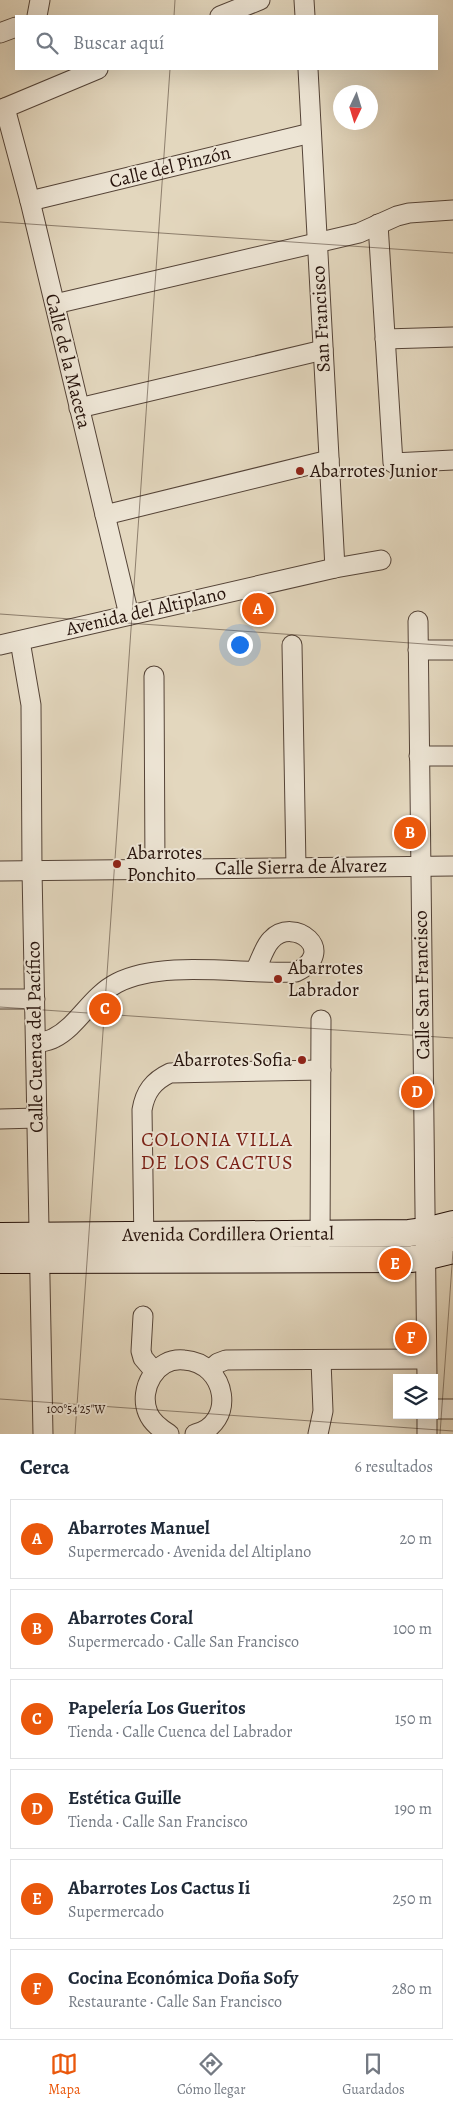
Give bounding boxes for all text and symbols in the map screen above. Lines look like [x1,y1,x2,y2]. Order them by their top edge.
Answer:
search box [15,15,438,70]
icon: search [33,29,61,57]
text: Buscar aquí [73,30,164,56]
north arrow [333,85,378,130]
street label: Calle del Pinzón [107,139,233,195]
street label: San Francisco [305,265,337,373]
street label: Calle de la Maceta [39,291,97,431]
place label: Abarrotes Junior [309,458,438,484]
marker: Abarrotes Junior [294,465,306,477]
street label: Avenida del Altiplano [62,580,229,642]
pin: A [242,590,274,628]
your location [227,632,253,658]
pin: B [394,814,426,852]
place label: Abarrotes Ponchito [126,840,202,888]
street label: Calle Sierra de Álvarez [215,852,387,882]
marker: Abarrotes Ponchito [111,858,123,870]
street label: Calle San Francisco [408,910,436,1060]
street label: Calle Cuenca del Pacífico [20,941,50,1133]
place label: Abarrotes Labrador [287,955,363,1003]
marker: Abarrotes Labrador [272,973,284,985]
pin: C [89,990,121,1028]
place label: Abarrotes Sofia [173,1047,292,1073]
marker: Abarrotes Sofia [296,1054,308,1066]
pin: D [401,1073,433,1111]
district label: COLONIA VILLA DE LOS CACTUS [140,1126,294,1176]
street label: Avenida Cordillera Oriental [121,1221,334,1248]
pin: E [379,1245,411,1283]
pin: F [395,1319,427,1357]
map controls [393,1374,438,1419]
button: layers [393,1374,438,1419]
text: 100°54'25"W [47,1401,106,1417]
text: Cerca [20,1453,70,1481]
text: 6 resultados [355,1456,433,1478]
text: Abarrotes Manuel [68,1515,210,1541]
text: A [32,1528,42,1550]
text: 20 m [399,1528,432,1550]
text: Supermercado · Avenida del Altiplano [68,1541,311,1563]
text: Abarrotes Coral [68,1605,193,1631]
text: B [32,1618,42,1640]
text: 100 m [393,1618,432,1640]
text: Supermercado · Calle San Francisco [68,1631,299,1653]
text: Papelería Los Gueritos [68,1695,246,1721]
text: C [32,1708,42,1730]
text: 150 m [395,1708,432,1730]
text: Tienda · Calle Cuenca del Labrador [68,1721,292,1743]
text: Estética Guille [68,1785,181,1811]
text: D [31,1798,43,1820]
text: 190 m [394,1798,432,1820]
text: Tienda · Calle San Francisco [68,1811,248,1833]
text: Abarrotes Los Cactus Ii [68,1875,250,1901]
text: E [32,1888,42,1910]
text: 250 m [393,1888,432,1910]
text: Supermercado [68,1901,164,1923]
text: Cocina Económica Doña Sofy [68,1965,298,1991]
text: F [33,1978,41,2000]
text: 280 m [392,1978,432,2000]
text: Restaurante · Calle San Francisco [68,1991,282,2013]
tab: Mapa [48,2050,80,2099]
tab: Cómo llegar [177,2050,246,2099]
tab: Guardados [342,2050,405,2099]

